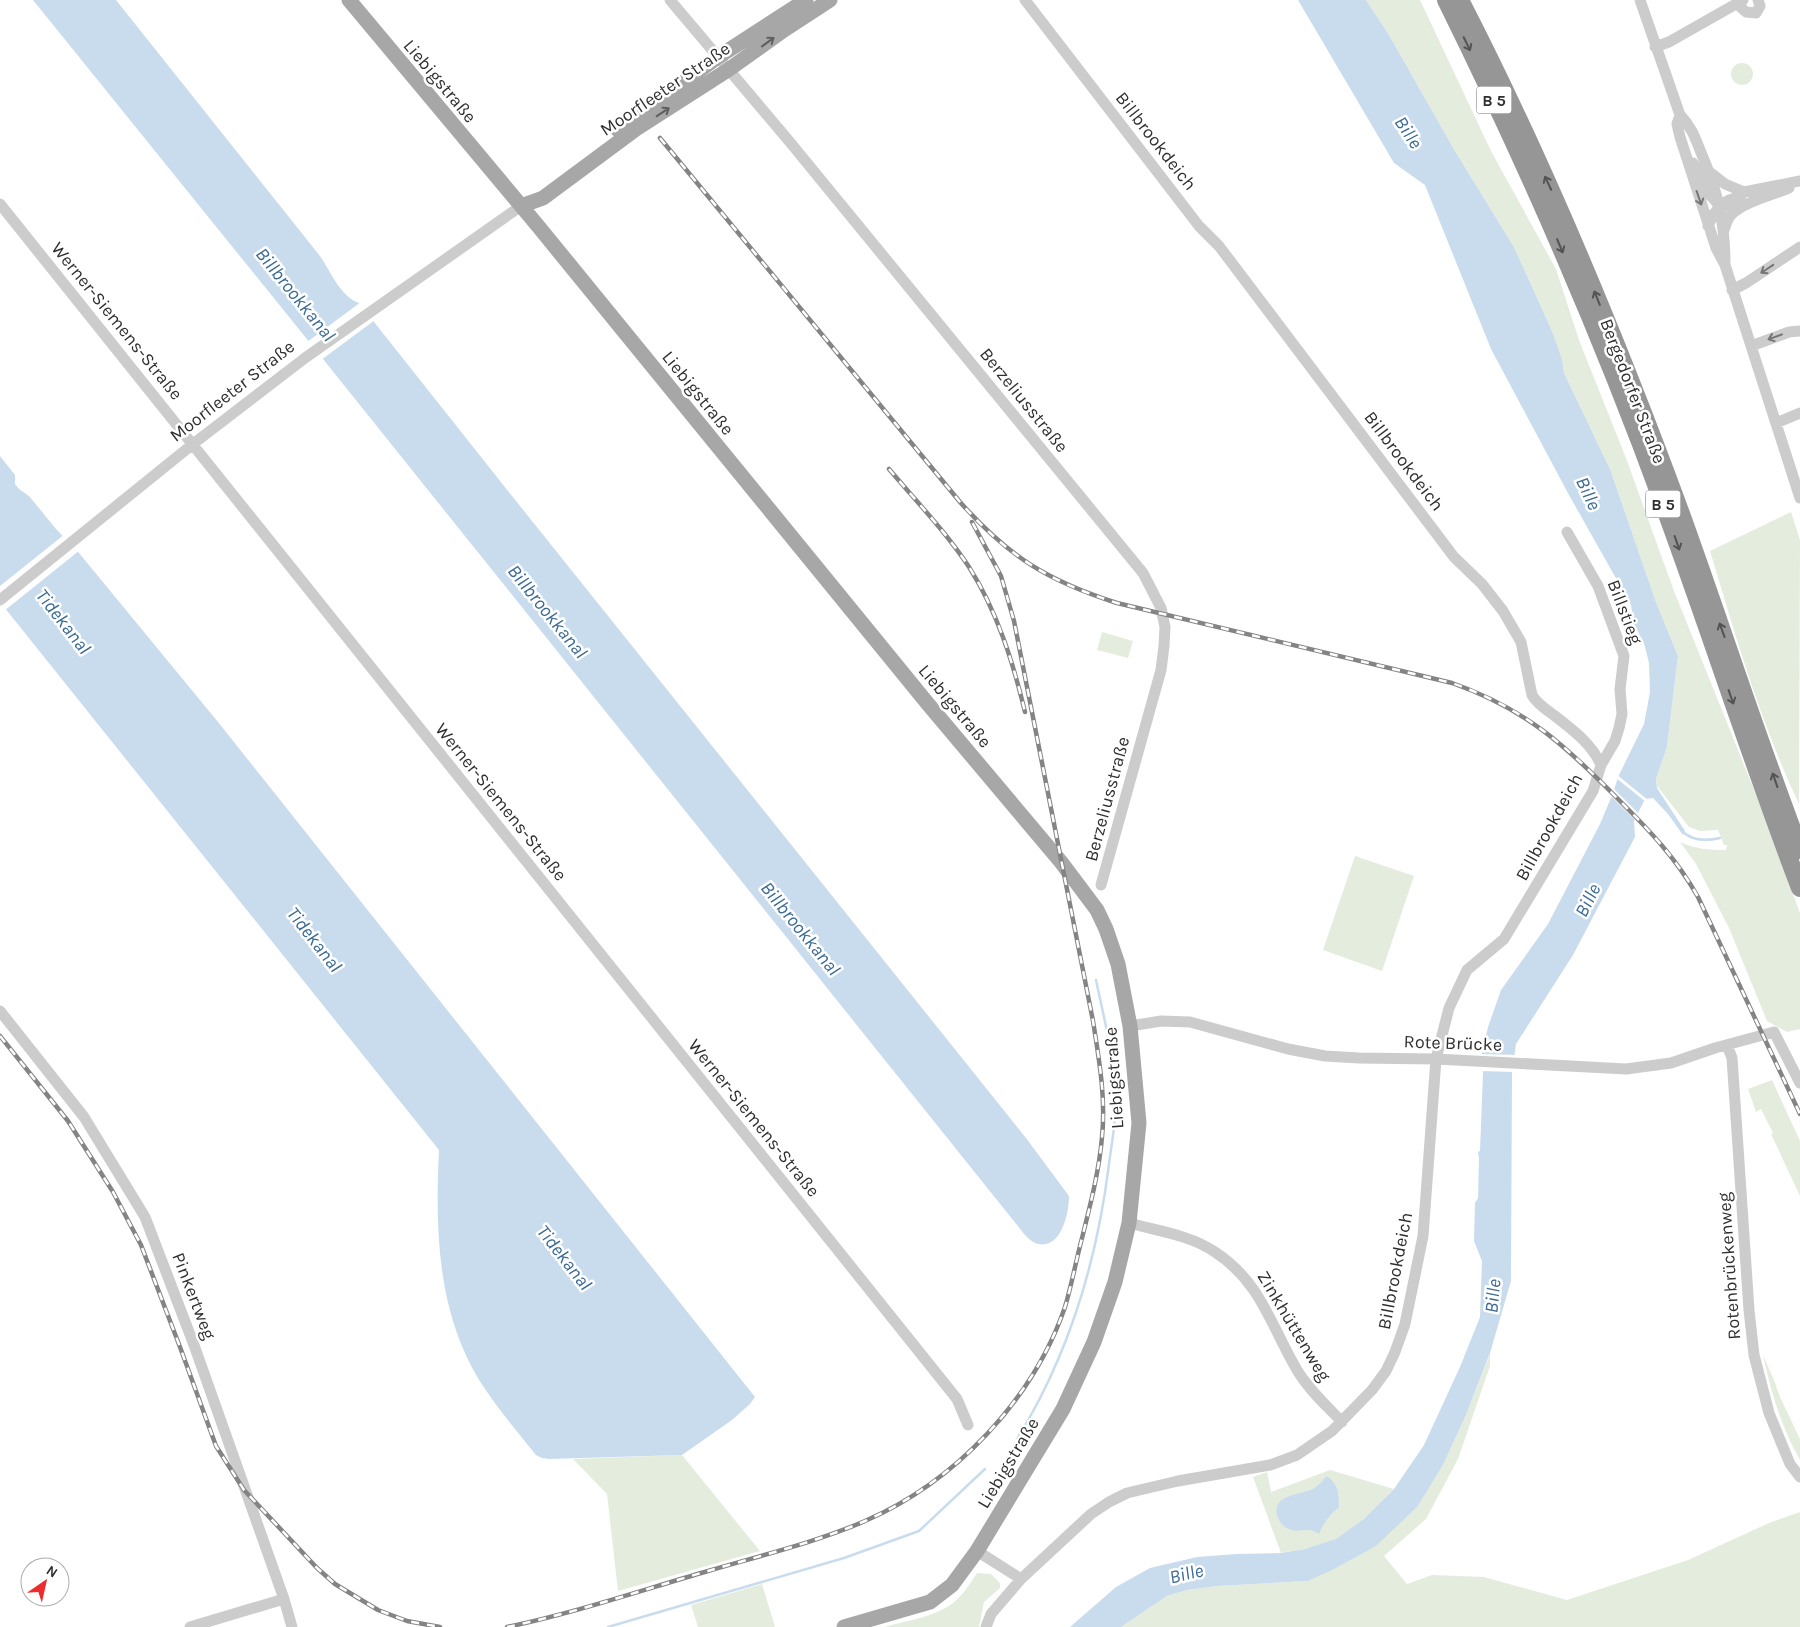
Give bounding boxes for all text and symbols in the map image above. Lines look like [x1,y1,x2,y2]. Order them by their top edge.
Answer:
street label: Liebigstraße [399,35,481,127]
one-way arrow [760,36,774,47]
one-way arrow [1463,36,1472,51]
street label: Moorfleeter Straße [596,37,734,141]
road number: B 5 [1476,86,1512,114]
street label: Billbrookdeich [1111,87,1201,195]
one-way arrow [656,107,670,117]
water label: Bille [1390,112,1427,153]
one-way arrow [1543,176,1553,191]
one-way arrow [1695,190,1704,206]
street label: Werner-Siemens-Straße [47,238,187,404]
one-way arrow [1556,238,1566,253]
water label: Billbrookkanal [251,243,340,346]
one-way arrow [1760,264,1774,274]
one-way arrow [1592,291,1602,306]
street label: Bergedorfer Straße [1595,315,1671,467]
one-way arrow [1768,333,1784,342]
street label: Moorfleeter Straße [165,335,299,447]
street label: Berzeliusstraße [975,343,1073,457]
street label: Liebigstraße [657,346,739,440]
street label: Billbrookdeich [1359,407,1449,515]
water label: Bille [1571,473,1605,514]
road number: B 5 [1646,490,1680,518]
one-way arrow [1673,535,1682,551]
water label: Billbrookkanal [503,560,592,663]
street label: Billstieg [1603,576,1647,648]
water label: Tidekanal [31,585,96,659]
one-way arrow [1717,623,1726,638]
street label: Liebigstraße [914,660,996,752]
one-way arrow [1727,688,1736,704]
street label: Werner-Siemens-Straße [431,719,571,885]
street label: Berzeliusstraße [1080,734,1134,864]
street label: Billbrookdeich [1511,770,1587,884]
one-way arrow [1770,773,1779,788]
water label: Billbrookkanal [756,877,845,980]
water label: Bille [1570,880,1606,921]
water label: Tidekanal [282,903,347,977]
street label: Liebigstraße [1099,1026,1129,1130]
street label: Rote Brücke [1403,1030,1503,1056]
street label: Werner-Siemens-Straße [684,1035,824,1201]
street label: Rotenbrückenweg [1713,1192,1745,1340]
street label: Billbrookdeich [1373,1210,1417,1332]
water label: Tidekanal [532,1221,597,1295]
street label: Pinkertweg [167,1249,221,1343]
street label: Zinkhüttenweg [1252,1267,1336,1385]
water label: Bille [1480,1278,1506,1314]
street label: Liebigstraße [972,1414,1044,1512]
north arrow [20,1557,70,1607]
water label: Bille [1167,1559,1206,1589]
text: N [43,1562,61,1581]

